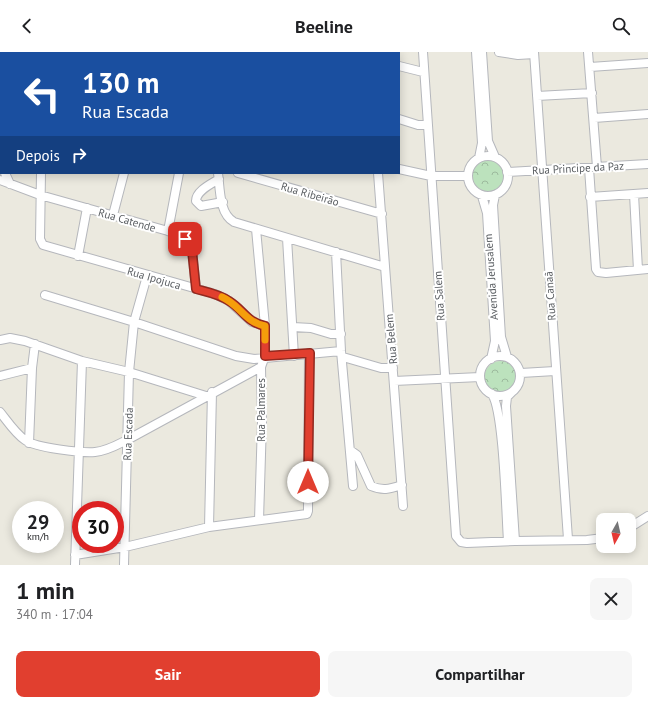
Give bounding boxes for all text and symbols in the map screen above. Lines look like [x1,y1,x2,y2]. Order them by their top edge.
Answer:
icon: back [16,15,38,37]
text: Beeline [295,15,353,38]
icon: search [610,15,632,37]
text: 130 m [82,64,159,101]
icon: left [16,68,68,120]
text: Rua Escada [82,100,169,123]
icon: right [68,144,90,166]
text: Depois [16,146,60,165]
street label: Rua Principe da Paz [532,159,624,177]
street label: Rua Ribeirão [279,179,341,209]
street label: Rua Catende [97,205,158,235]
pin [168,222,202,256]
icon: arrive [174,228,196,250]
street label: Avenida Jerusalem [481,233,501,321]
street label: Rua Ipojuca [126,264,182,292]
street label: Rua Salem [430,271,448,321]
street label: Rua Canaã [541,271,559,321]
street label: Rua Belem [382,313,400,365]
street label: Rua Palmares [254,378,268,442]
street label: Rua Escada [120,407,136,461]
position arrow [287,461,329,503]
speed limit sign: 30 [72,501,124,553]
text: 29 [27,509,49,535]
north arrow [596,513,636,553]
map controls [596,513,636,553]
text: km/h [27,530,49,543]
text: 1 min [16,575,75,606]
button: close [590,578,632,620]
text: 340 m · 17:04 [16,606,93,623]
button: Sair [16,651,320,697]
button: Compartilhar [328,651,632,697]

